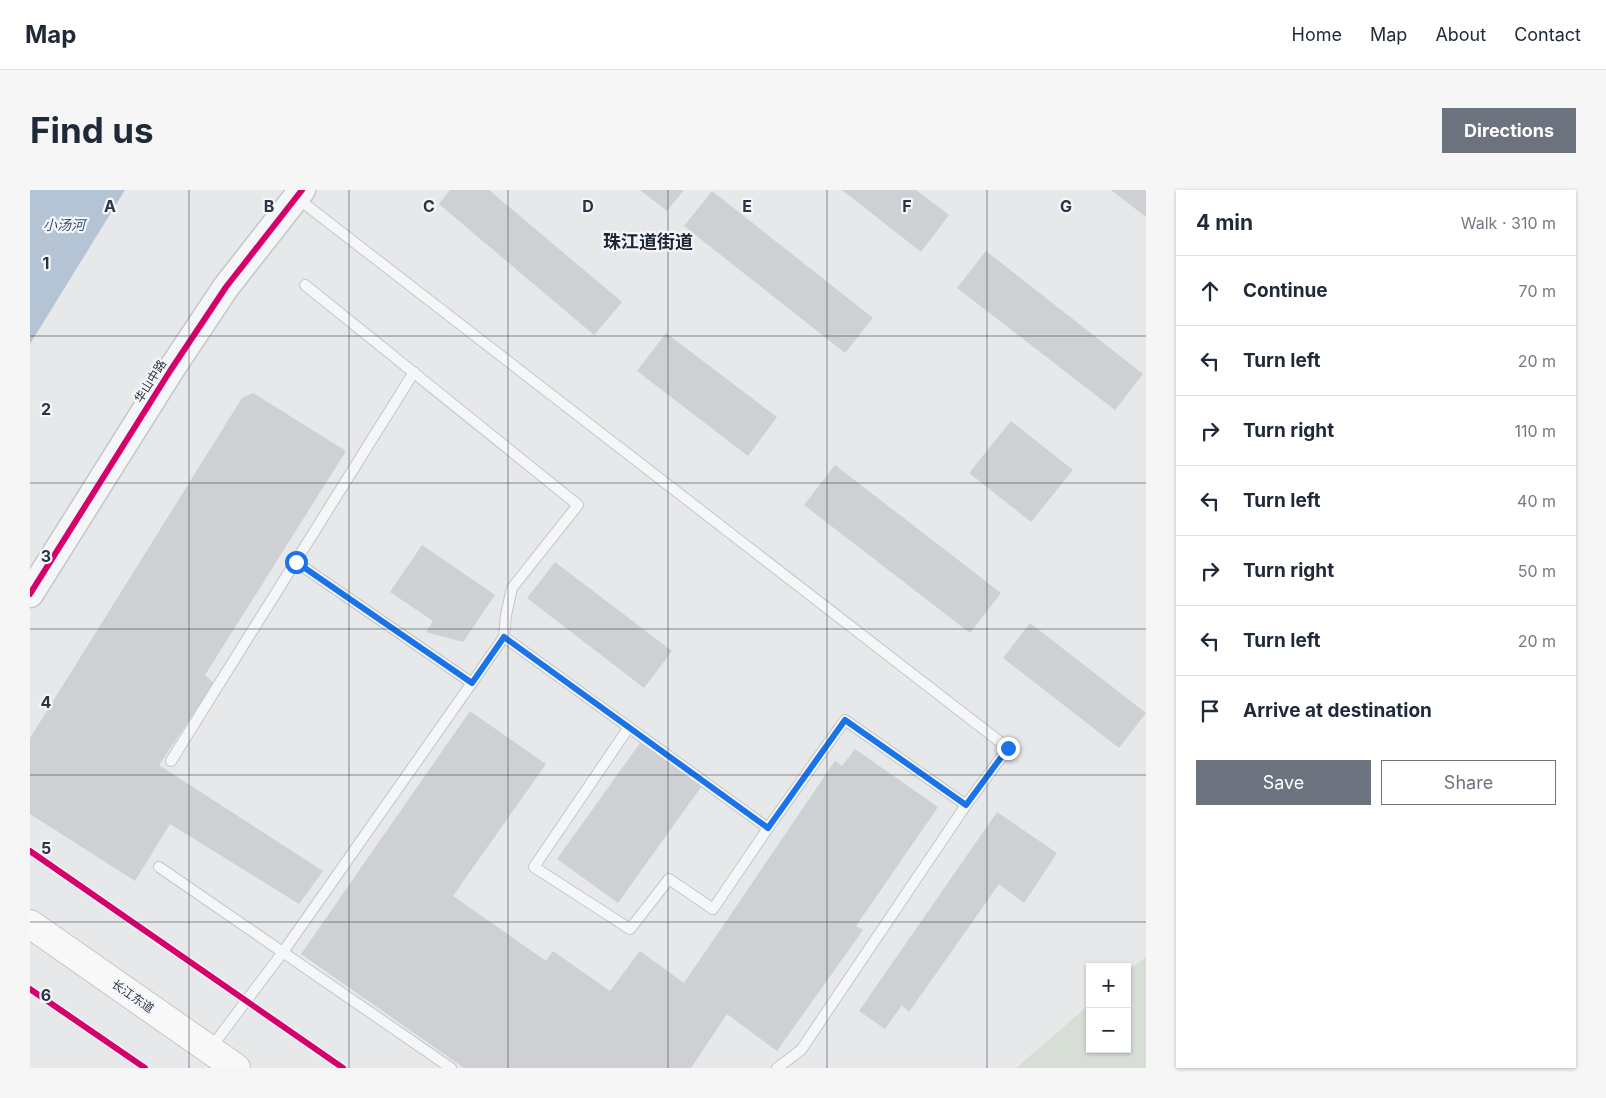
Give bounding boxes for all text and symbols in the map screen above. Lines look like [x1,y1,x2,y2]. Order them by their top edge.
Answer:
text: Map [25,20,76,49]
text: Home [1292,24,1342,45]
text: Map [1370,24,1407,45]
text: About [1435,24,1486,45]
text: Contact [1514,24,1581,45]
button: Directions [1442,108,1576,153]
text: Find us [30,109,154,151]
text: A [104,196,116,216]
text: B [264,196,274,216]
text: C [423,196,435,216]
text: D [582,196,594,216]
text: E [742,196,752,216]
text: F [902,196,912,216]
text: G [1060,196,1072,216]
text: 4 min [1196,210,1253,235]
text: Walk · 310 m [1461,213,1556,233]
water label: 小汤河 [43,216,88,233]
district label: 珠江道街道 [603,231,693,252]
text: 1 [43,253,49,273]
icon: ahead [1196,277,1224,305]
text: Continue [1243,279,1328,302]
text: 70 m [1519,281,1556,301]
icon: left [1196,347,1224,375]
text: Turn left [1243,349,1321,372]
text: 20 m [1518,351,1556,371]
street label: 华山中路 [131,357,169,405]
text: 2 [41,399,51,419]
icon: right [1196,417,1224,445]
text: Turn right [1243,419,1334,442]
text: 110 m [1514,421,1556,441]
icon: left [1196,487,1224,515]
text: Turn left [1243,489,1321,512]
text: 40 m [1517,491,1556,511]
text: 3 [41,546,51,566]
route start [285,551,308,574]
icon: right [1196,557,1224,585]
text: Turn right [1243,559,1334,582]
text: 50 m [1518,561,1556,581]
icon: left [1196,627,1224,655]
text: Turn left [1243,629,1321,652]
text: 20 m [1518,631,1556,651]
text: 4 [41,692,52,712]
icon: arrive [1196,697,1224,725]
text: Arrive at destination [1243,699,1432,722]
route end [997,737,1020,760]
button: Save [1196,760,1371,805]
button: Share [1381,760,1556,805]
text: 5 [41,838,51,858]
map controls [1086,963,1131,1053]
button: + [1086,963,1131,1008]
street label: 长江东道 [109,976,157,1016]
text: 6 [41,985,51,1005]
button: − [1086,1008,1131,1053]

